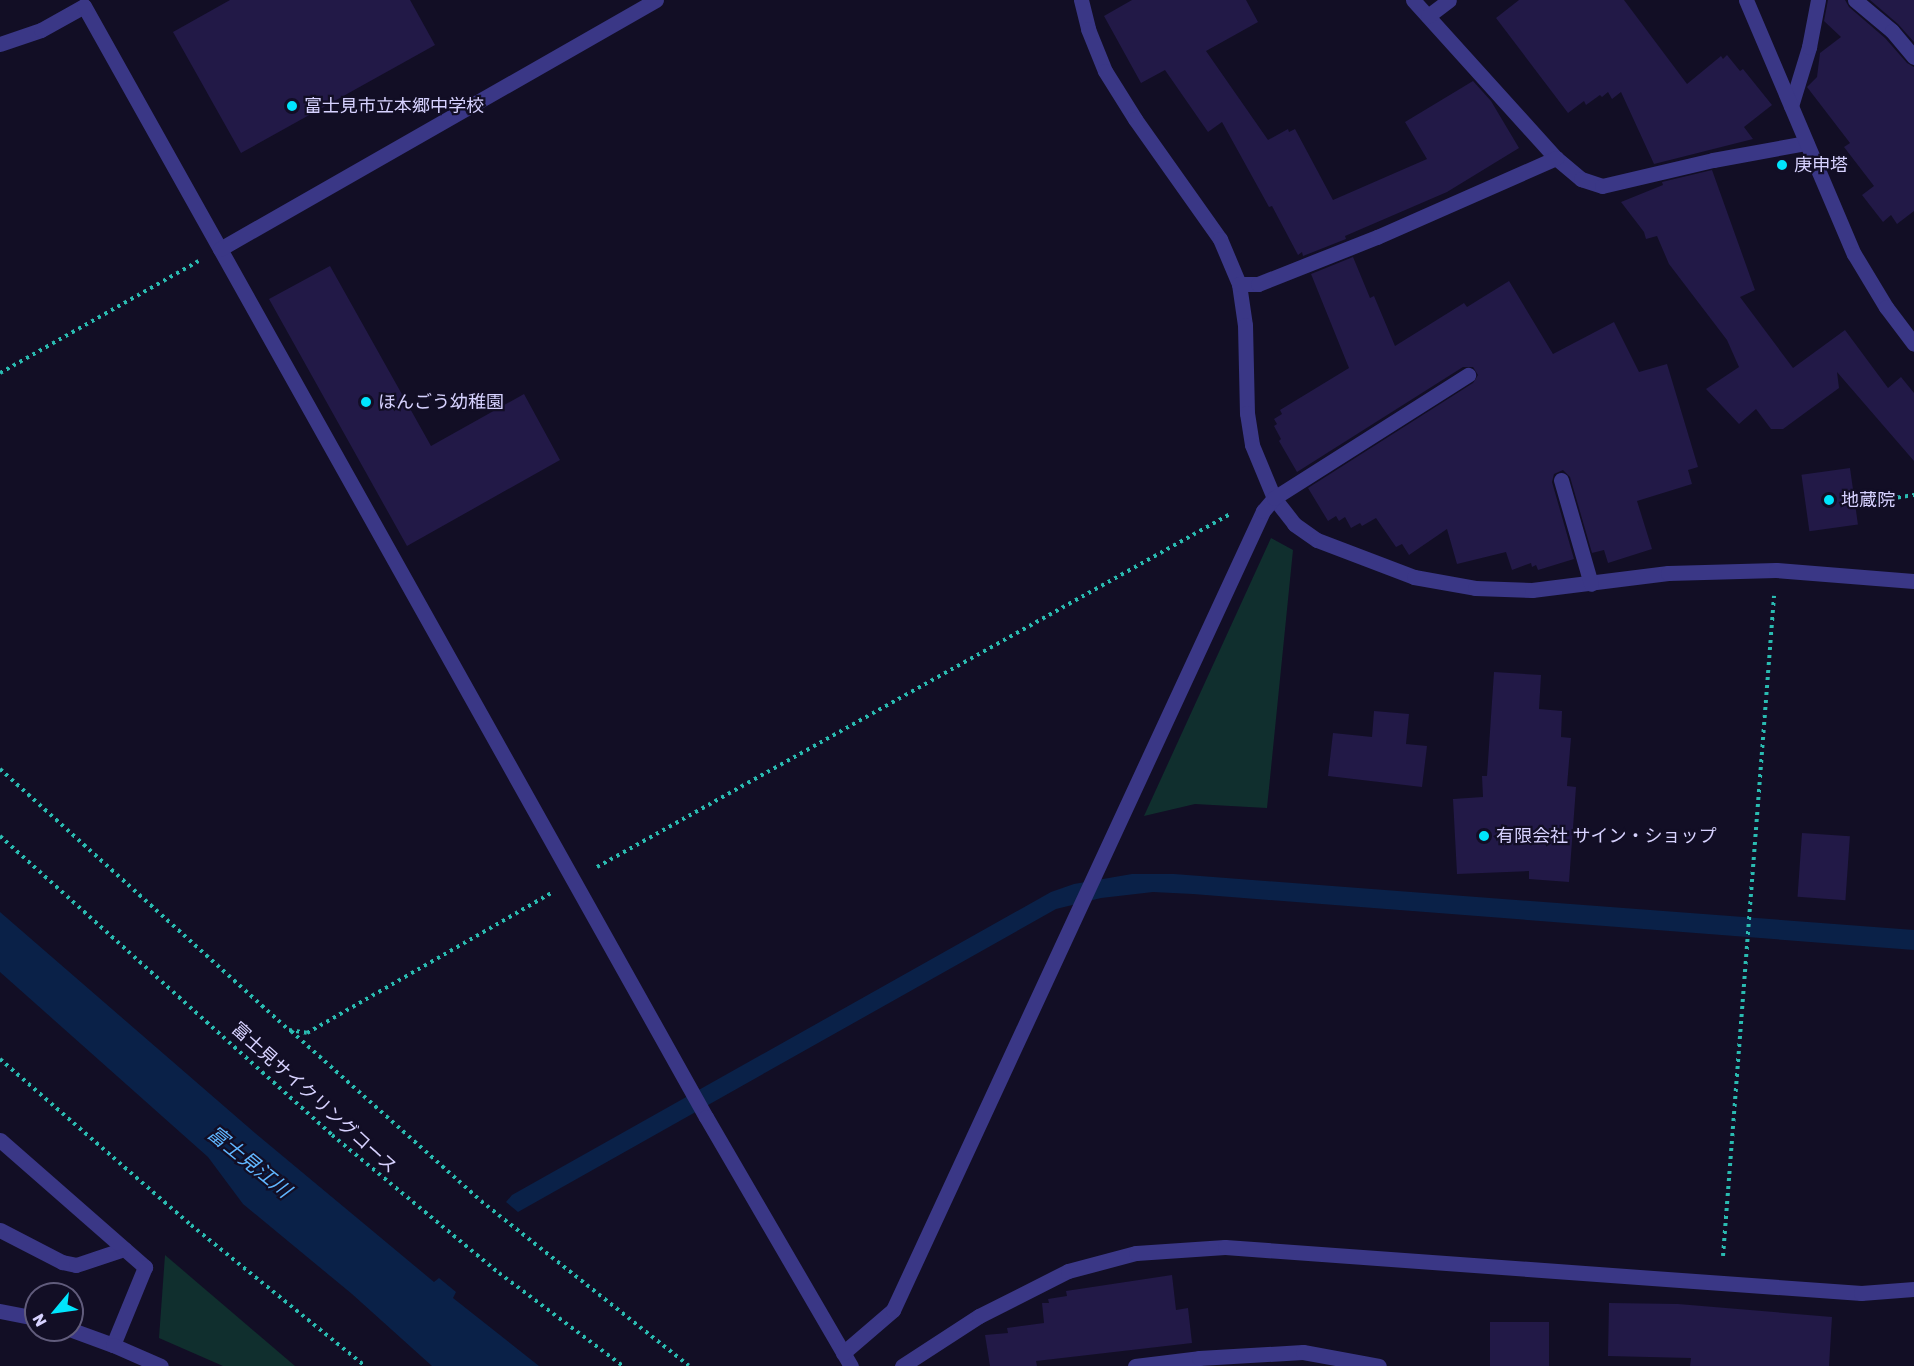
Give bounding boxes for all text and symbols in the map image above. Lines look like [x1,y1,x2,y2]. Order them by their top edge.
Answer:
place label: 富士見市立本郷中学校 [304,95,484,117]
marker: 富士見市立本郷中学校 [285,99,299,113]
place label: 庚申塔 [1794,154,1848,176]
marker: 庚申塔 [1775,158,1789,172]
place label: ほんごう幼稚園 [378,391,504,413]
marker: ほんごう幼稚園 [359,395,373,409]
place label: 地蔵院 [1841,489,1895,511]
marker: 地蔵院 [1822,493,1836,507]
place label: 有限会社 サイン・ショップ [1496,825,1716,847]
marker: 有限会社 サイン・ショップ [1477,829,1491,843]
street label: 富士見サイクリングコース [227,1018,401,1178]
water label: 富士見江川 [203,1121,295,1203]
north arrow [24,1282,84,1342]
text: N [28,1310,51,1330]

